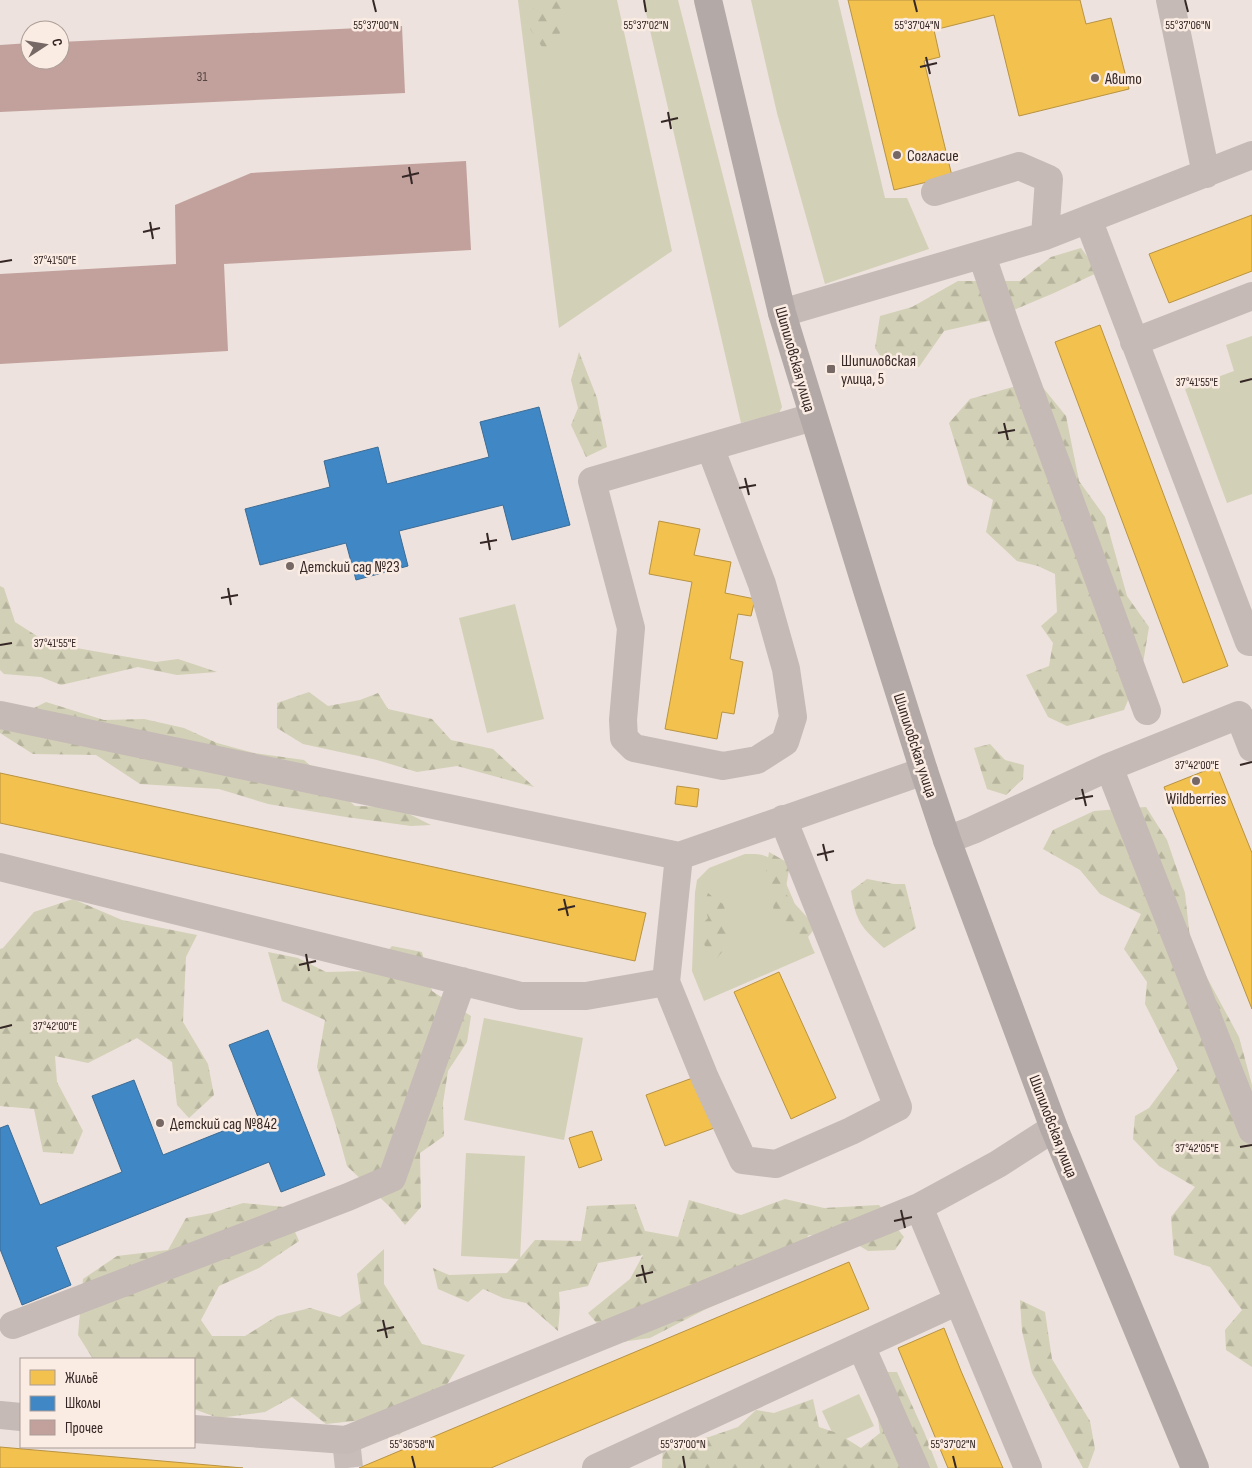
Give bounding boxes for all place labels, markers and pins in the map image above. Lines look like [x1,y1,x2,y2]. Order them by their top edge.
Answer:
place label: Авито [1104,70,1142,89]
marker: Авито [1089,72,1101,84]
place label: Согласие [907,147,959,166]
marker: Согласие [891,149,903,161]
place label: Шипиловская улица, 5 [841,352,916,389]
marker: Шипиловская улица, 5 [825,363,837,375]
place label: Детский сад №23 [300,558,400,577]
marker: Детский сад №23 [284,560,296,572]
marker: Wildberries [1190,775,1202,787]
place label: Wildberries [1166,790,1226,809]
place label: Детский сад №842 [170,1115,277,1134]
marker: Детский сад №842 [154,1117,166,1129]

